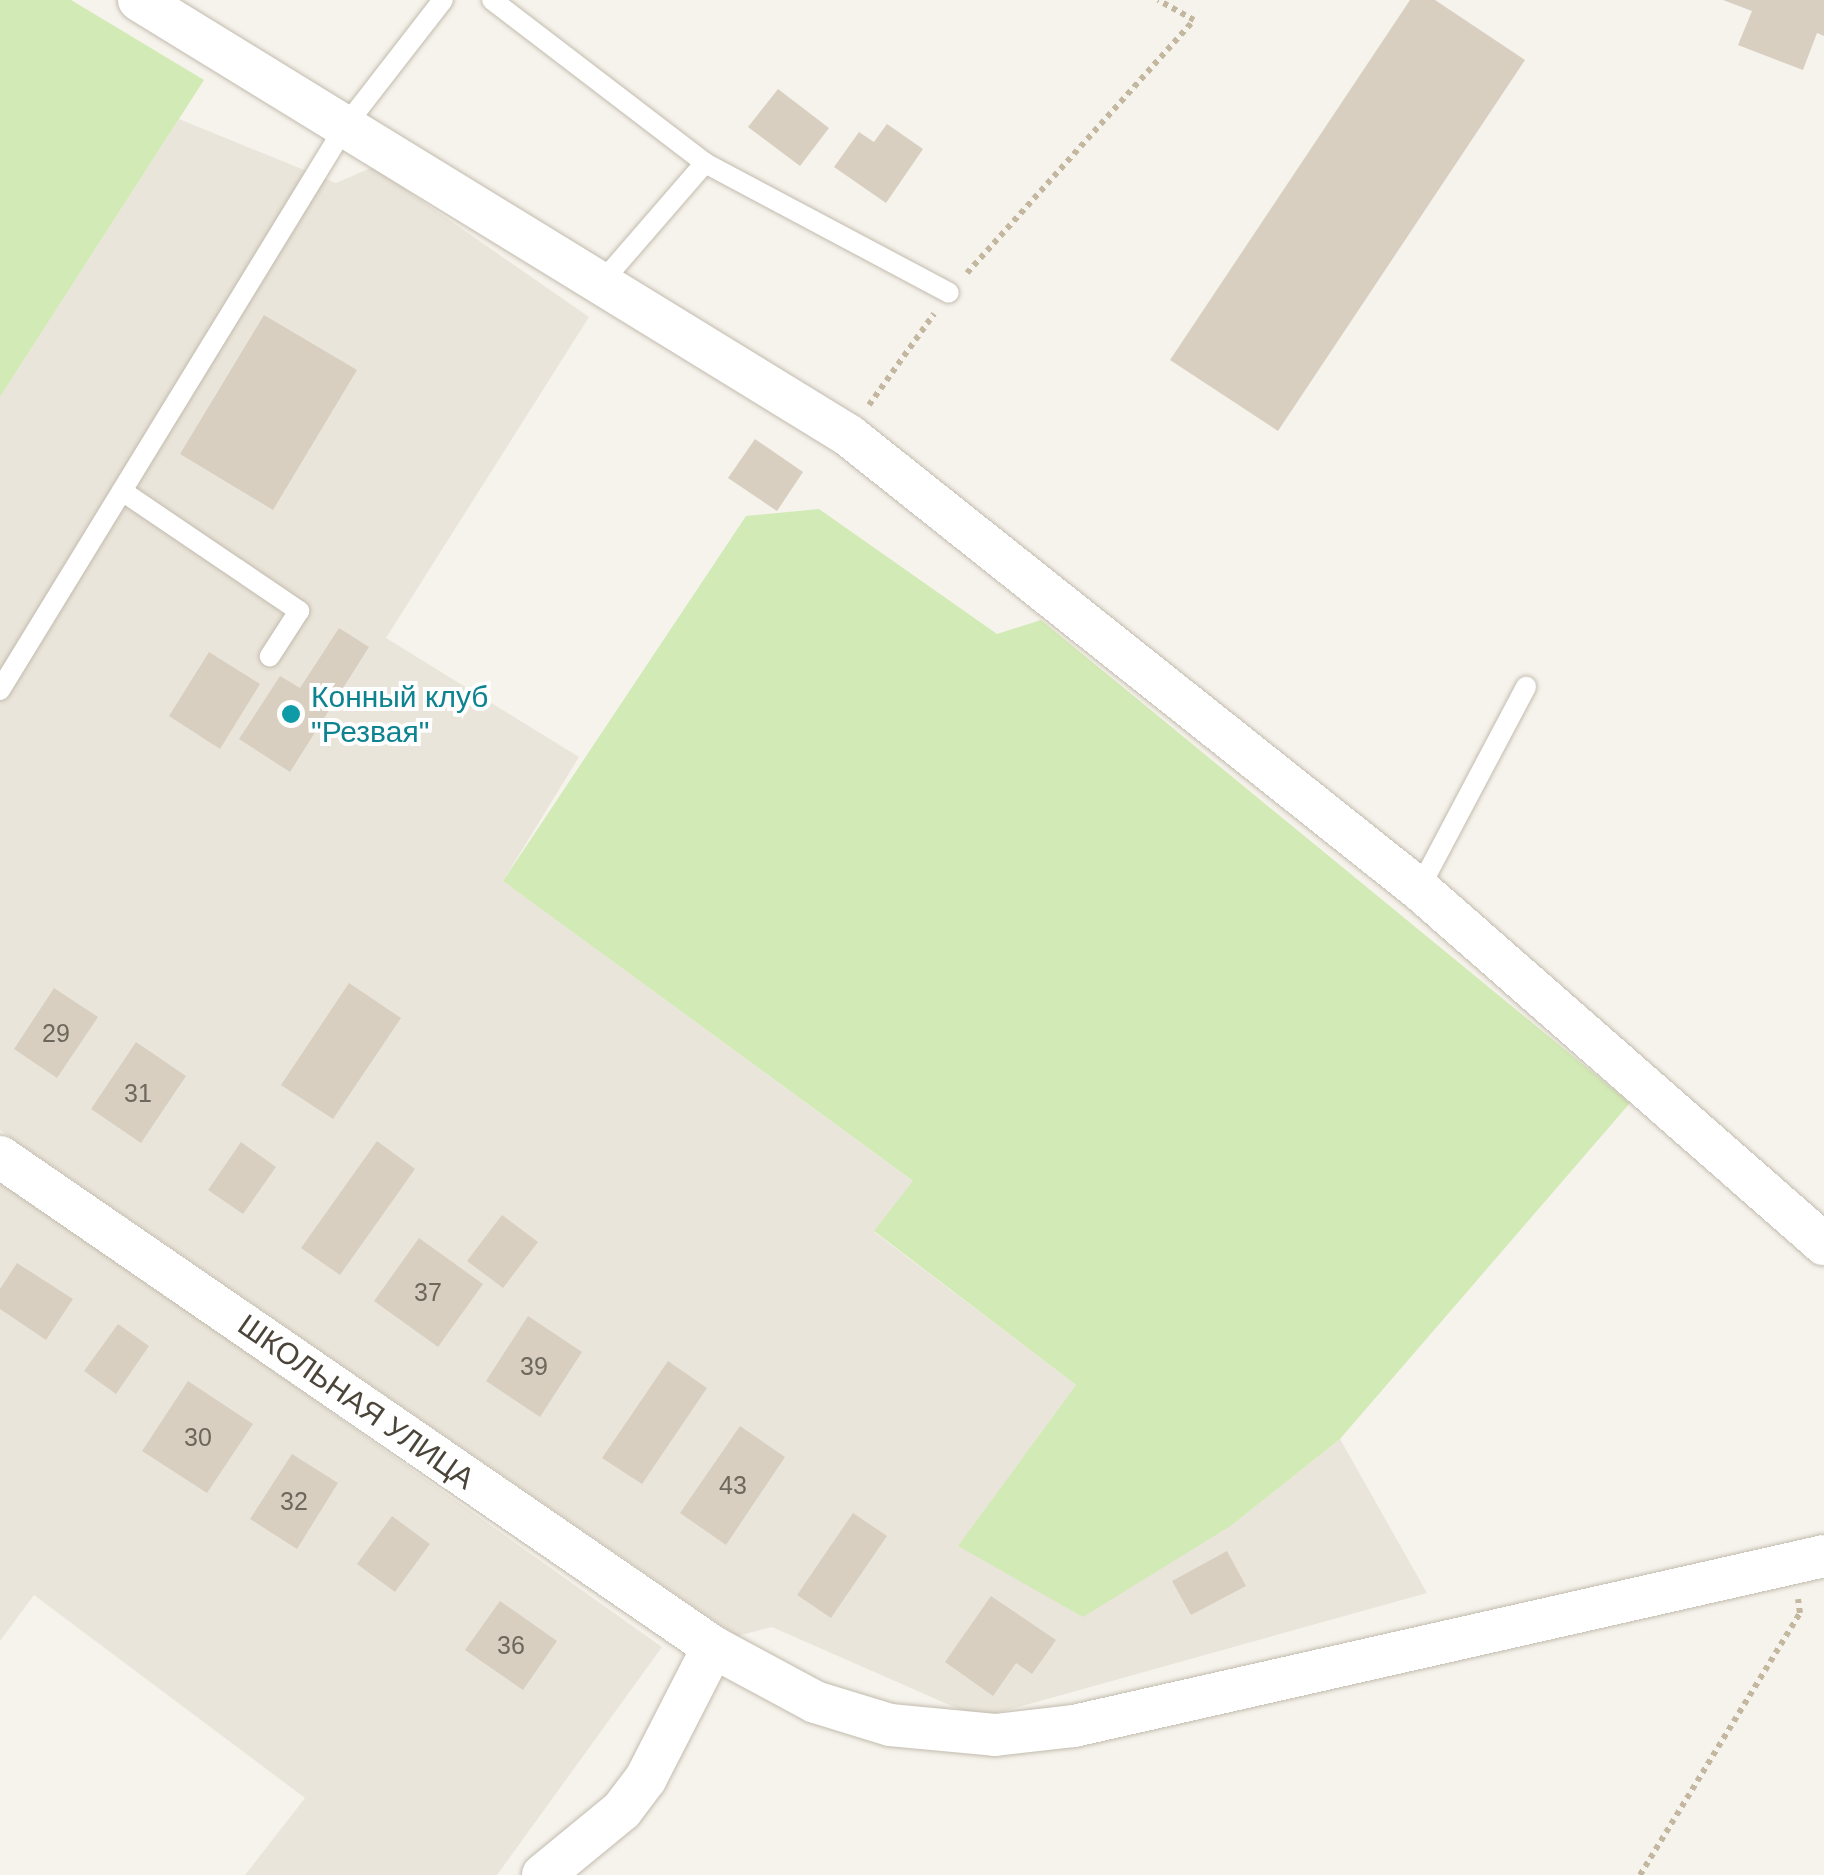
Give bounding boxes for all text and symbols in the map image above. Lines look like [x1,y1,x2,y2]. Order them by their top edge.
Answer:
place label: Конный клуб "Резвая" [311,679,488,750]
marker: Конный клуб "Резвая" [280,703,302,725]
house number: 29 [42,1018,70,1048]
house number: 31 [124,1078,152,1108]
house number: 37 [414,1277,442,1307]
street label: ШКОЛЬНАЯ УЛИЦА [231,1307,481,1497]
house number: 39 [520,1351,548,1381]
house number: 30 [184,1422,212,1452]
house number: 43 [719,1470,747,1500]
house number: 32 [280,1486,308,1516]
house number: 36 [497,1630,525,1660]

